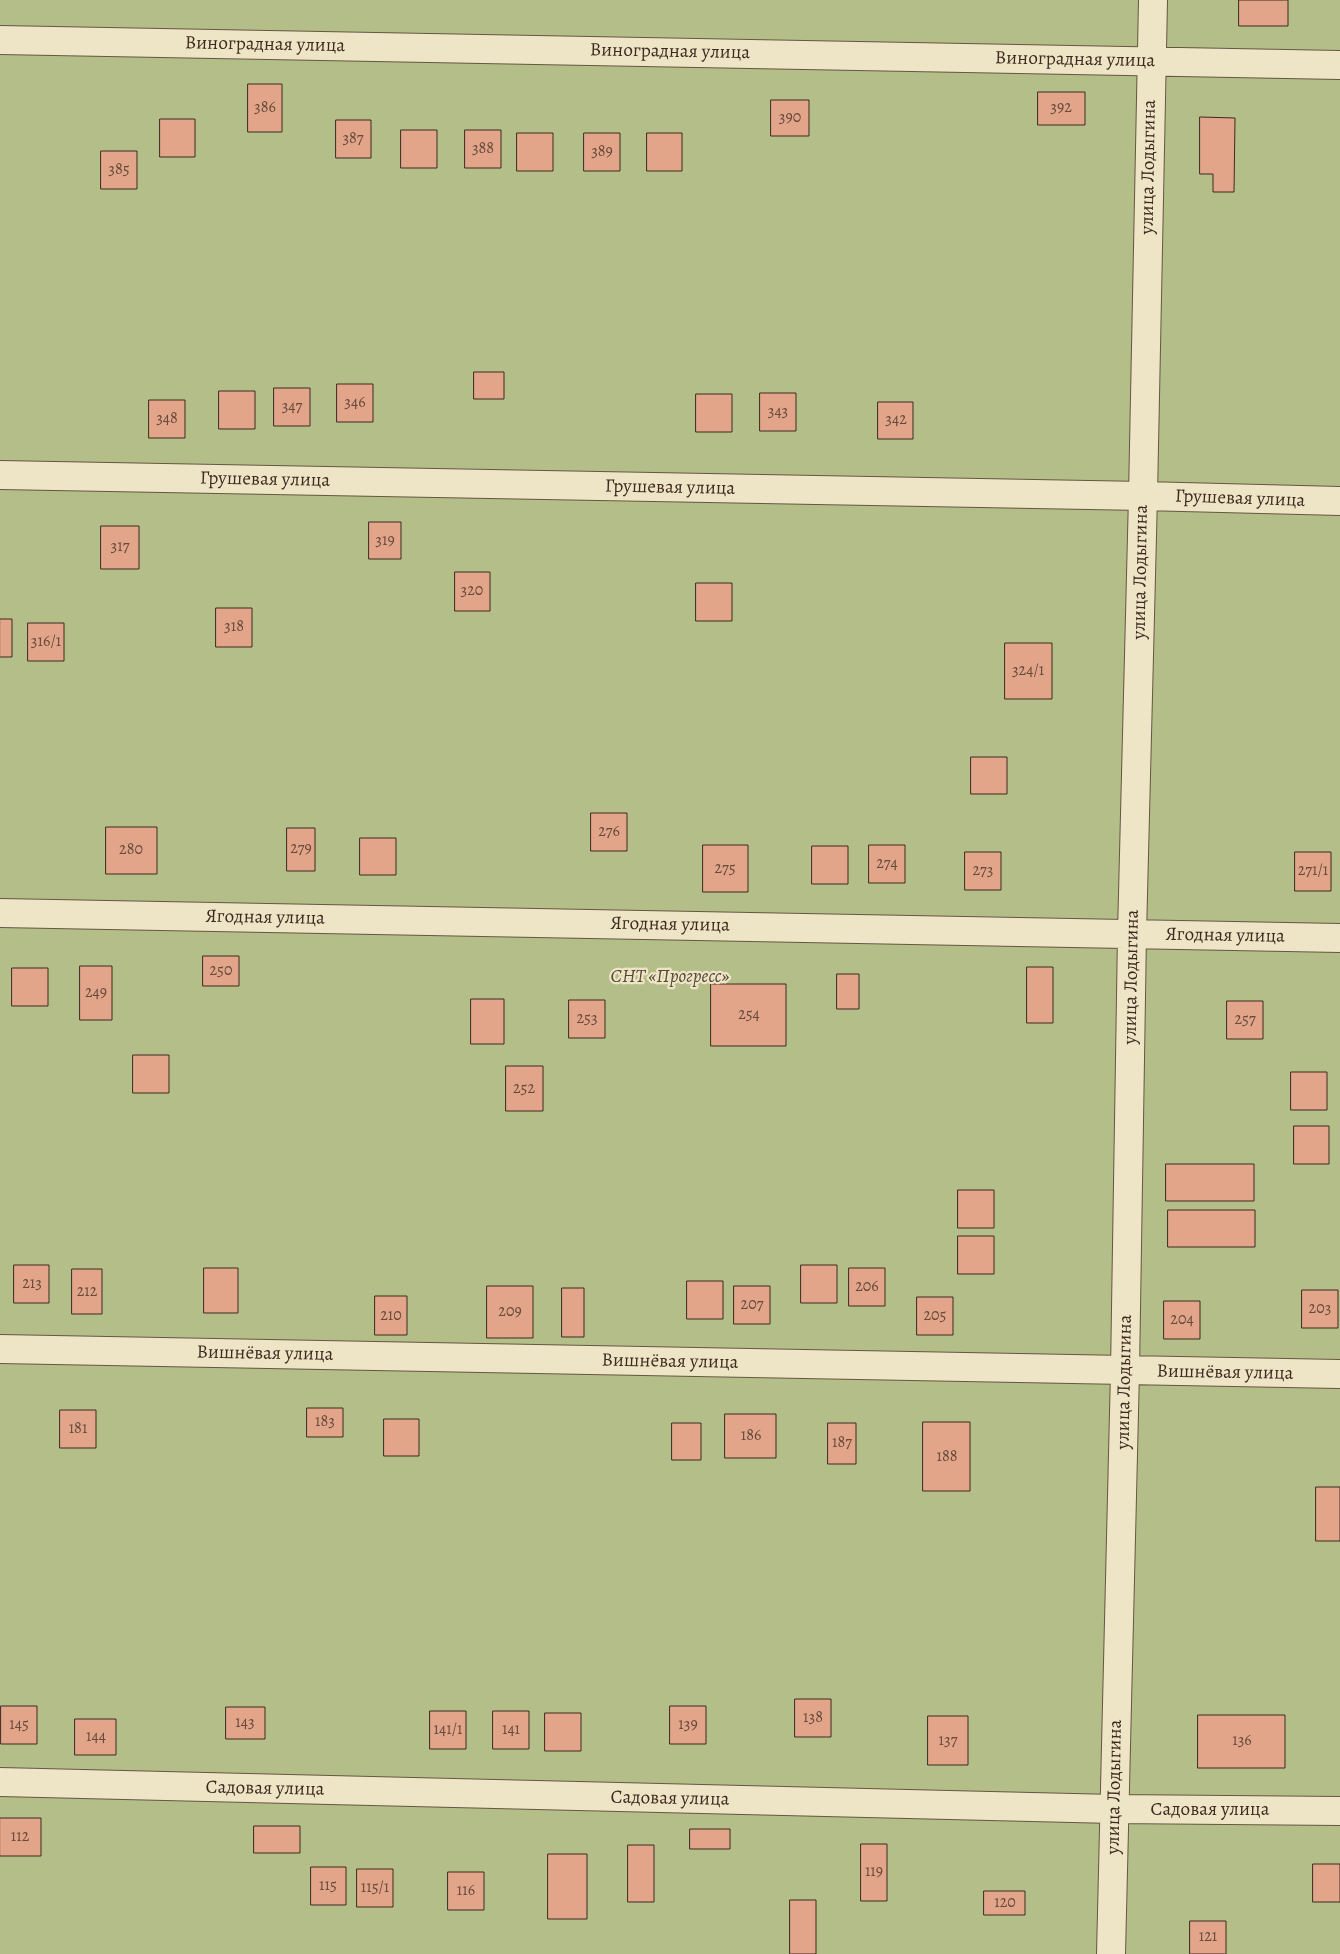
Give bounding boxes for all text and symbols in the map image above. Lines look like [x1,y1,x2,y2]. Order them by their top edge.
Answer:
street label: Виноградная улица [185,32,345,58]
street label: Виноградная улица [590,39,750,65]
street label: Виноградная улица [995,47,1155,73]
house number: 386 [254,98,276,118]
house number: 392 [1050,98,1072,118]
street label: улица Лодыгина [1136,99,1162,235]
house number: 390 [779,108,801,128]
house number: 387 [342,129,364,149]
house number: 388 [472,139,494,159]
house number: 389 [591,142,613,162]
house number: 385 [108,160,130,180]
house number: 346 [344,393,366,413]
house number: 347 [282,397,302,417]
house number: 343 [768,402,788,422]
house number: 348 [156,409,178,429]
house number: 342 [885,410,907,430]
street label: Грушевая улица [200,467,330,493]
street label: Грушевая улица [605,475,735,501]
street label: Грушевая улица [1174,485,1306,513]
street label: улица Лодыгина [1128,504,1154,640]
house number: 319 [375,531,395,551]
house number: 317 [111,537,129,557]
house number: 320 [461,581,483,601]
house number: 318 [224,617,244,637]
house number: 316/1 [31,632,61,652]
house number: 324/1 [1012,661,1044,681]
house number: 276 [598,822,620,842]
house number: 279 [290,839,312,859]
house number: 280 [119,840,143,860]
house number: 274 [876,854,898,874]
house number: 275 [714,859,736,879]
house number: 273 [973,861,993,881]
house number: 271/1 [1298,861,1328,881]
street label: Ягодная улица [205,906,325,930]
street label: улица Лодыгина [1119,909,1145,1045]
street label: Ягодная улица [610,913,730,937]
street label: Ягодная улица [1165,924,1285,948]
house number: 250 [209,961,233,981]
park label: СНТ «Прогресс» [611,966,729,988]
house number: 249 [85,983,107,1003]
house number: 254 [738,1005,760,1025]
house number: 253 [576,1009,598,1029]
house number: 257 [1234,1010,1256,1030]
house number: 252 [513,1079,535,1099]
house number: 213 [22,1274,42,1294]
house number: 206 [855,1277,879,1297]
house number: 212 [77,1282,97,1302]
house number: 207 [741,1295,763,1315]
house number: 203 [1309,1299,1331,1319]
house number: 209 [498,1302,522,1322]
house number: 210 [380,1306,402,1326]
house number: 205 [923,1306,947,1326]
house number: 204 [1170,1310,1194,1330]
street label: улица Лодыгина [1112,1314,1138,1450]
street label: Вишнёвая улица [196,1341,334,1367]
street label: Вишнёвая улица [601,1349,739,1375]
street label: Вишнёвая улица [1156,1360,1294,1386]
house number: 183 [315,1412,335,1432]
house number: 181 [69,1419,87,1439]
house number: 186 [741,1426,761,1446]
house number: 187 [832,1433,852,1453]
house number: 188 [937,1447,957,1467]
house number: 138 [803,1708,823,1728]
house number: 143 [235,1713,255,1733]
house number: 145 [9,1715,29,1735]
house number: 139 [678,1715,698,1735]
street label: улица Лодыгина [1102,1719,1128,1855]
house number: 141/1 [434,1720,462,1740]
house number: 141 [502,1720,520,1740]
house number: 144 [86,1727,106,1747]
house number: 137 [939,1731,957,1751]
house number: 136 [1232,1731,1252,1751]
street label: Садовая улица [205,1777,325,1801]
street label: Садовая улица [610,1787,730,1811]
street label: Садовая улица [1151,1799,1269,1821]
house number: 112 [11,1827,29,1847]
house number: 119 [865,1862,883,1882]
house number: 115 [319,1876,337,1896]
house number: 115/1 [361,1878,389,1898]
house number: 116 [457,1881,475,1901]
house number: 120 [994,1893,1016,1913]
house number: 121 [1199,1927,1217,1947]

